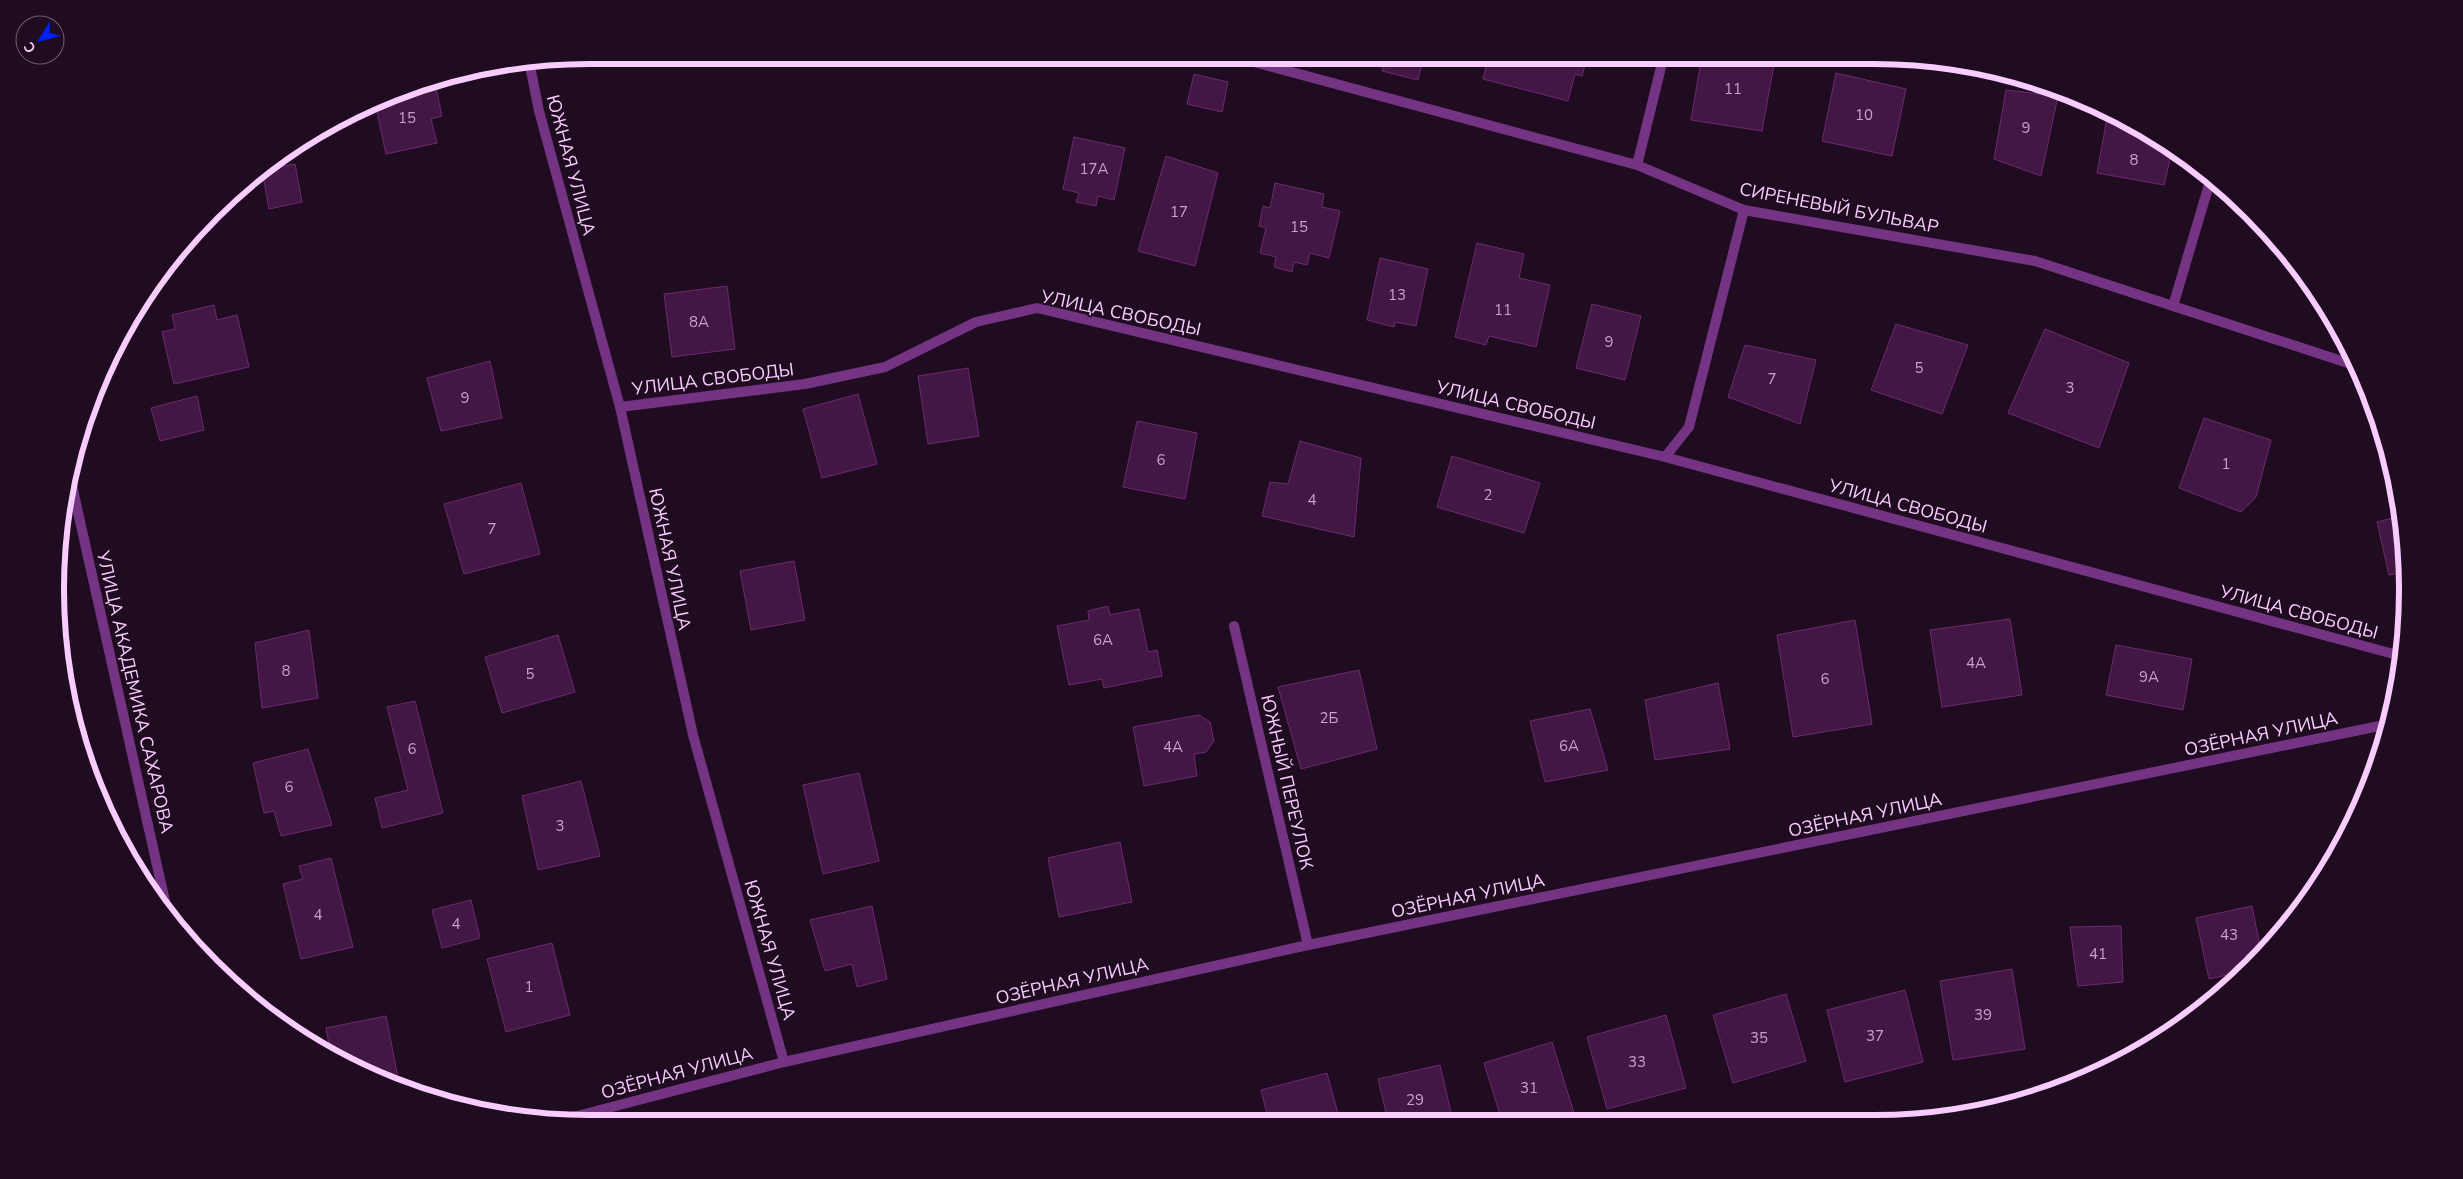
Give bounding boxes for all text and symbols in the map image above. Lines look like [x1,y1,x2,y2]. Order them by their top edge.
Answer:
north arrow [15,15,65,65]
text: С [19,38,40,57]
house number: 11 [1724,79,1742,99]
street label: ЮЖНАЯ УЛИЦА [541,92,601,238]
house number: 10 [1855,105,1873,125]
house number: 15 [398,108,416,128]
house number: 9 [2021,118,2031,138]
house number: 8 [2129,150,2139,170]
house number: 17А [1080,159,1109,179]
street label: СИРЕНЕВЫЙ БУЛЬВАР [1737,177,1941,239]
house number: 17 [1170,202,1188,222]
house number: 15 [1290,217,1308,237]
street label: УЛИЦА СВОБОДЫ [1038,284,1203,342]
house number: 13 [1388,285,1406,305]
house number: 11 [1494,300,1512,320]
house number: 8А [689,312,709,332]
house number: 9 [1604,332,1614,352]
street label: УЛИЦА СВОБОДЫ [630,357,795,401]
house number: 5 [1914,358,1924,378]
house number: 7 [1767,369,1777,389]
street label: УЛИЦА СВОБОДЫ [1433,375,1598,435]
house number: 3 [2065,378,2075,398]
house number: 9 [460,388,470,408]
house number: 6 [1156,450,1166,470]
house number: 1 [2221,454,2231,474]
street label: УЛИЦА СВОБОДЫ [1825,473,1990,539]
house number: 2 [1483,485,1493,505]
street label: ЮЖНАЯ УЛИЦА [643,486,697,632]
house number: 4 [1307,490,1317,510]
house number: 7 [487,519,497,539]
street label: УЛИЦА АКАДЕМИКА САХАРОВА [91,547,179,836]
street label: УЛИЦА СВОБОДЫ [2216,579,2381,645]
house number: 6А [1093,630,1113,650]
house number: 4А [1966,653,1986,673]
house number: 8 [281,661,291,681]
house number: 5 [525,664,535,684]
house number: 9А [2139,667,2159,687]
house number: 6 [1820,669,1830,689]
street label: ЮЖНЫЙ ПЕРЕУЛОК [1255,692,1319,872]
street label: ОЗЁРНАЯ УЛИЦА [2182,706,2340,762]
house number: 2Б [1320,708,1339,728]
house number: 6А [1559,736,1579,756]
house number: 4А [1163,737,1183,757]
house number: 6 [407,739,417,759]
house number: 6 [284,777,294,797]
street label: ОЗЁРНАЯ УЛИЦА [1786,787,1944,843]
house number: 3 [555,816,565,836]
street label: ОЗЁРНАЯ УЛИЦА [1389,868,1547,924]
street label: ЮЖНАЯ УЛИЦА [739,877,801,1023]
house number: 4 [313,905,323,925]
house number: 4 [451,914,461,934]
house number: 43 [2220,925,2238,945]
house number: 41 [2089,944,2107,964]
street label: ОЗЁРНАЯ УЛИЦА [993,952,1151,1010]
house number: 1 [524,977,534,997]
house number: 39 [1974,1005,1992,1025]
house number: 37 [1866,1026,1884,1046]
house number: 35 [1750,1028,1768,1048]
street label: ОЗЁРНАЯ УЛИЦА [598,1041,756,1105]
house number: 33 [1628,1052,1646,1072]
house number: 31 [1520,1078,1538,1098]
house number: 29 [1406,1090,1424,1110]

